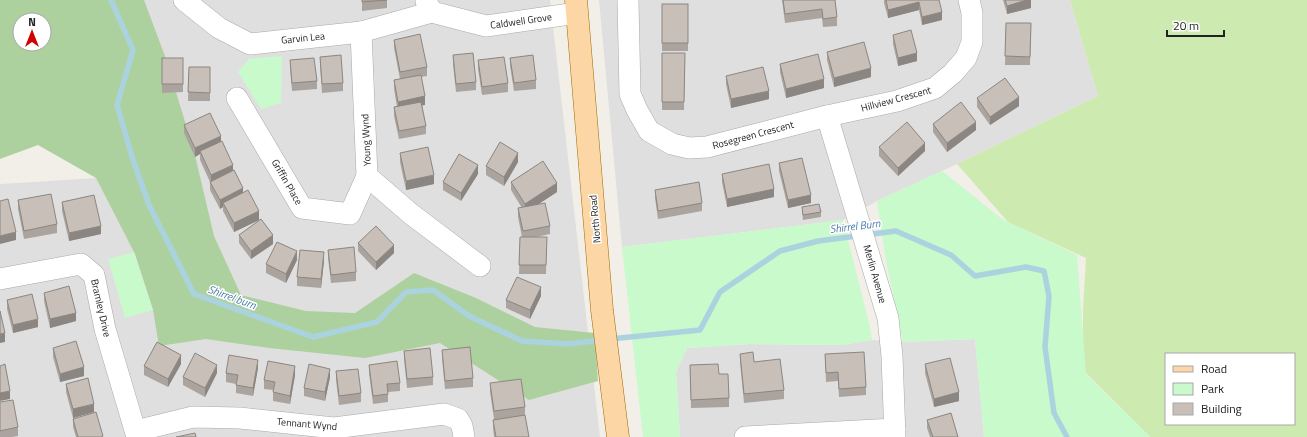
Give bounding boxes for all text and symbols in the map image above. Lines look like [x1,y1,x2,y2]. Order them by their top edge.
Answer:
street label: Caldwell Grove [489,9,553,33]
north arrow [12,12,52,52]
scale bar [1167,12,1224,38]
text: N [28,14,36,30]
text: 20 m [1173,16,1199,35]
street label: Garvin Lea [280,28,326,48]
street label: Hillview Crescent [859,82,933,116]
street label: Young Wynd [357,113,375,167]
street label: Rosegreen Crescent [711,117,796,153]
street label: Griffin Place [268,156,306,208]
street label: North Road [585,194,605,244]
water label: Shirrel Burn [829,215,882,237]
street label: Merlin Avenue [859,243,891,305]
street label: Bramley Drive [87,277,115,339]
water label: Shirrel burn [206,281,259,313]
legend [1165,353,1295,425]
text: Road [1201,359,1227,378]
text: Park [1201,379,1224,398]
text: Building [1201,399,1242,418]
street label: Tennant Wynd [276,414,338,434]

